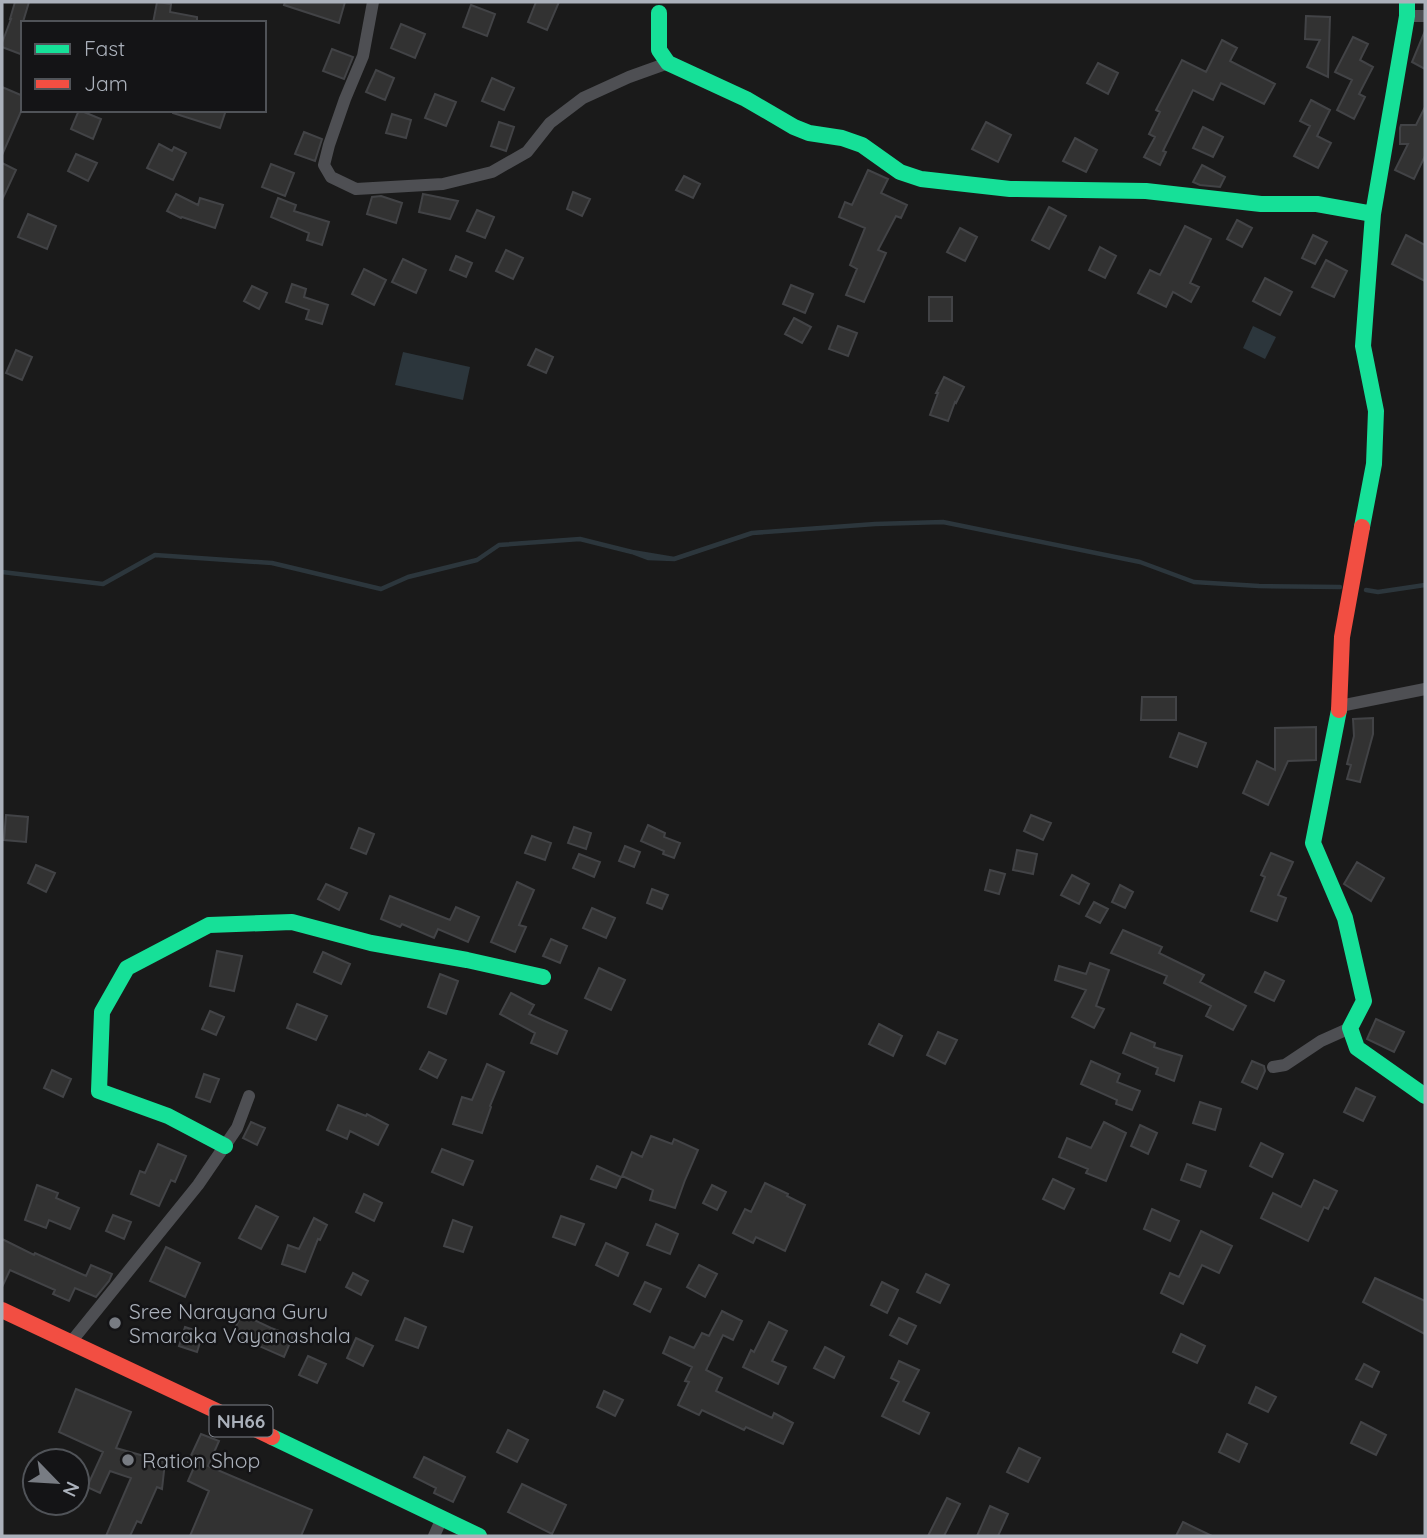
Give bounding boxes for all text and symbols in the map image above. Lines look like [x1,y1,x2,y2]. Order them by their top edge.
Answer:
legend [21,21,266,112]
text: Fast [84,35,125,61]
text: Jam [84,70,128,96]
place label: Sree Narayana Guru Smaraka Vayanashala [129,1298,351,1348]
marker: Sree Narayana Guru Smaraka Vayanashala [107,1315,123,1331]
road number: NH66 [210,1406,272,1436]
north arrow [21,1447,91,1517]
place label: Ration Shop [142,1447,260,1473]
marker: Ration Shop [120,1452,136,1468]
text: N [58,1478,85,1501]

